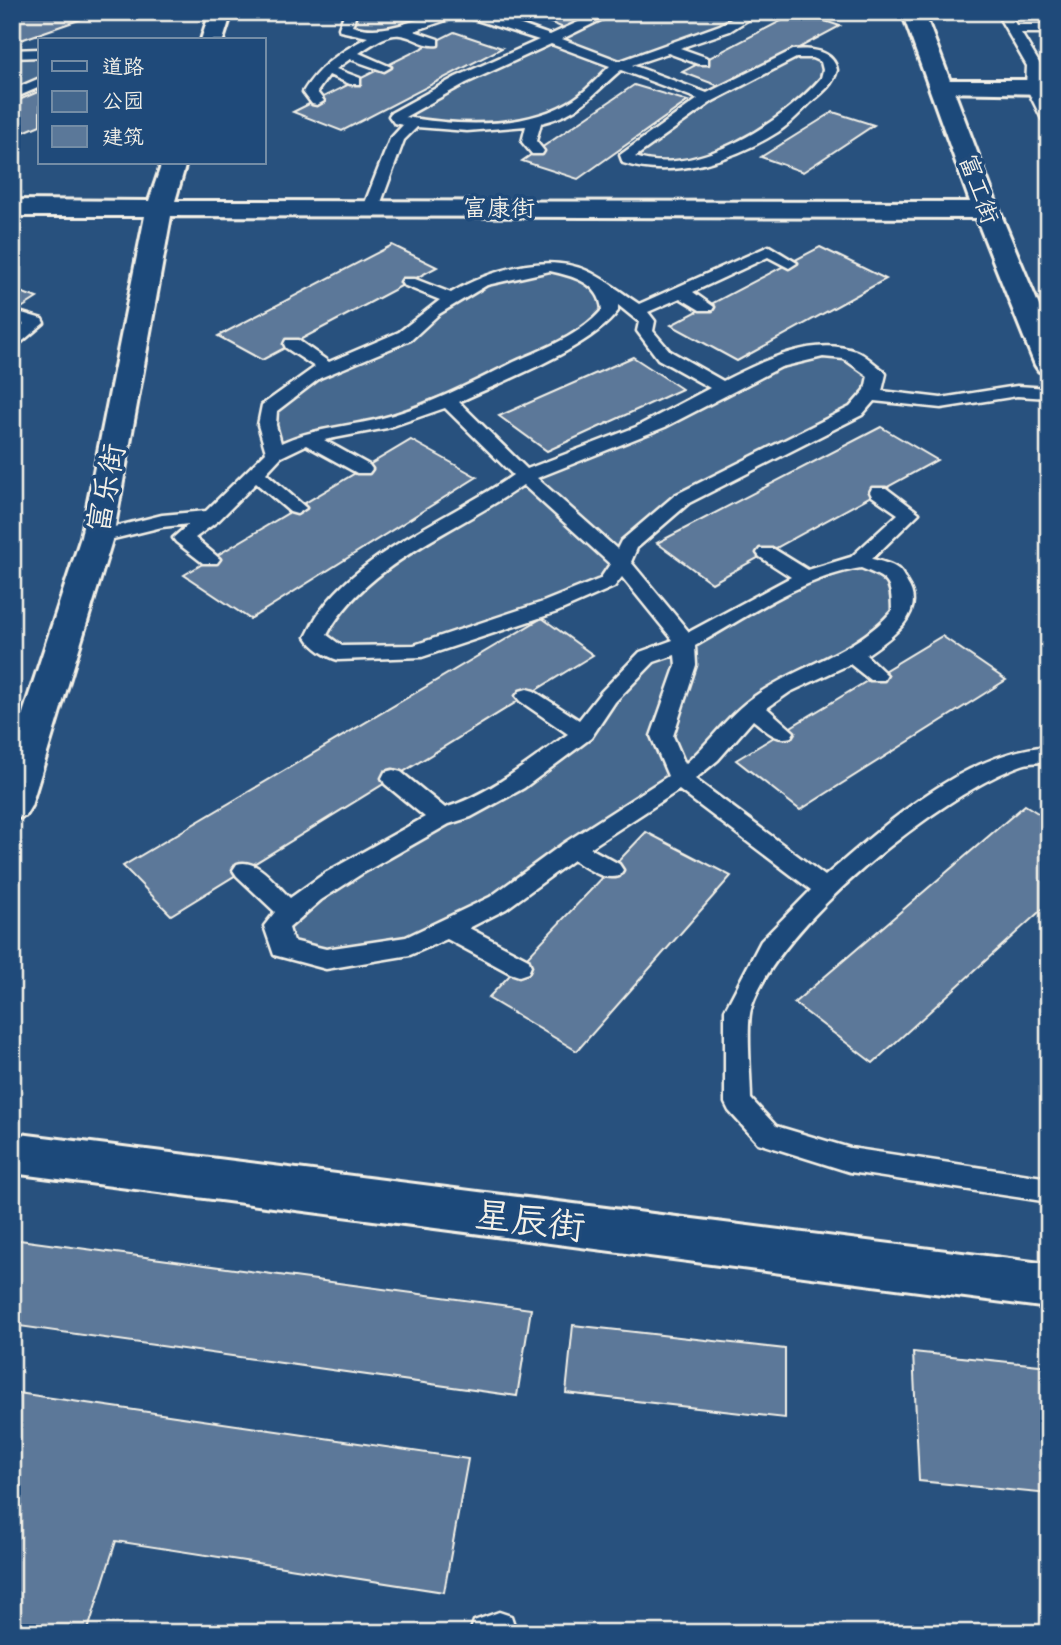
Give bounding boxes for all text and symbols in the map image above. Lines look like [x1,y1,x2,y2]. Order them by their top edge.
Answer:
legend [38,38,266,164]
text: 道路 [102,54,144,84]
text: 公园 [102,88,144,118]
text: 建筑 [102,124,144,154]
street label: 富工街 [948,150,1005,230]
street label: 富康街 [463,193,535,228]
street label: 富乐街 [79,440,139,537]
street label: 星辰街 [471,1190,588,1258]

